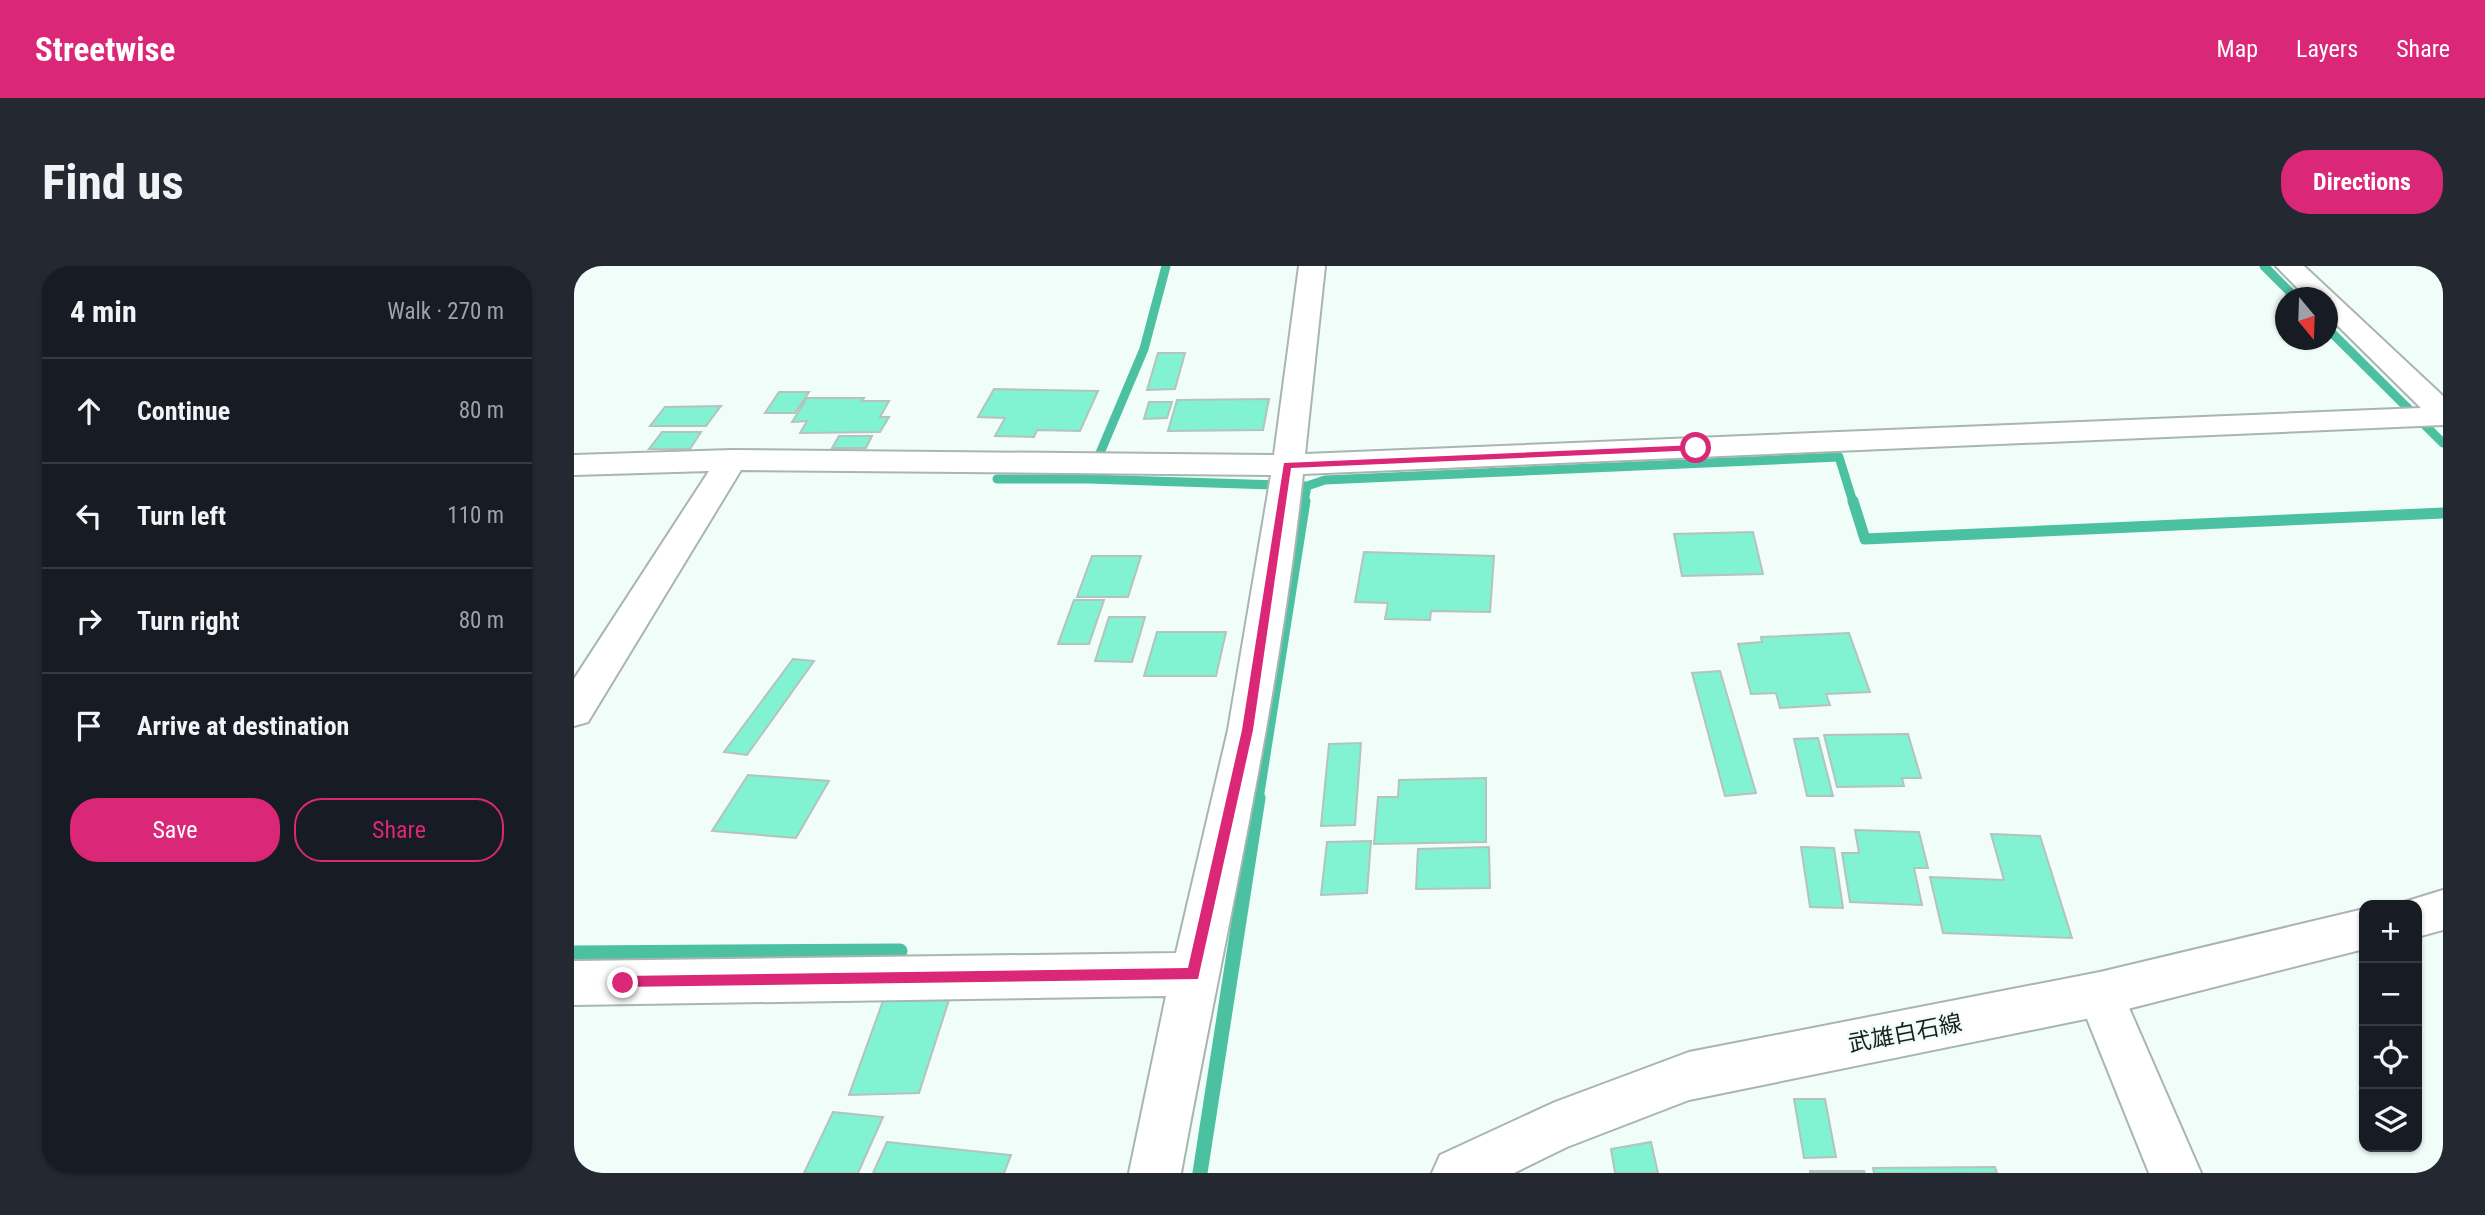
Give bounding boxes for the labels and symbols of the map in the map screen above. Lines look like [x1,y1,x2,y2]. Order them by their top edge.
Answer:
north arrow [2275,287,2338,350]
route start [1680,432,1711,463]
route end [607,967,638,998]
street label: 武雄白石線 [1846,1009,1964,1058]

